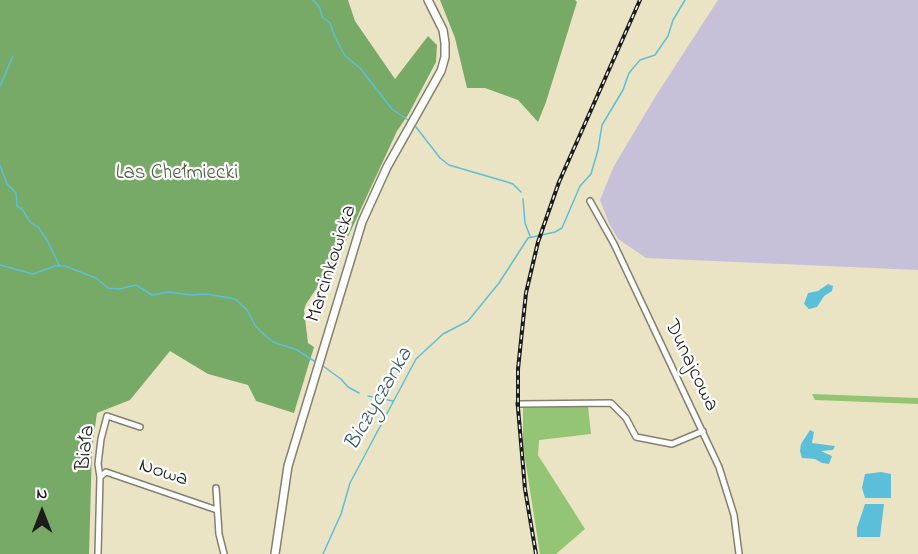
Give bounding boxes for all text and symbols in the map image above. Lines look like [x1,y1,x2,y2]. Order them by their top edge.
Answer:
park label: Las Chełmiecki [116,162,238,188]
street label: Marcinkowicka [302,202,364,326]
street label: Dunajcowa [657,316,723,416]
water label: Biczyczanka [340,344,420,456]
street label: Biała [72,424,102,472]
street label: Nowa [135,454,191,494]
north arrow [12,482,72,542]
text: N [37,482,47,506]

